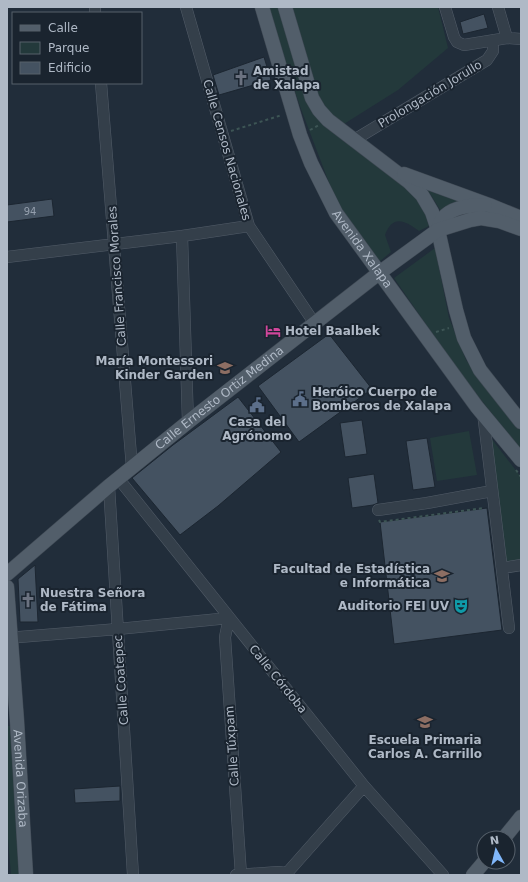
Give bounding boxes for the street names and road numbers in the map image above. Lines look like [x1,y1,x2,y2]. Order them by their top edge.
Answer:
street label: Prolongación Jorullo [376,58,484,130]
street label: Calle Censos Nacionales [200,78,254,222]
street label: Calle Francisco Morales [105,205,129,347]
street label: Avenida Xalapa [329,207,395,291]
street label: Calle Ernesto Ortiz Medina [152,343,286,453]
street label: Calle Coatepec [111,634,131,726]
street label: Calle Córdoba [246,642,310,716]
street label: Calle Túxpam [222,705,242,787]
street label: Avenida Orizaba [11,729,30,828]

